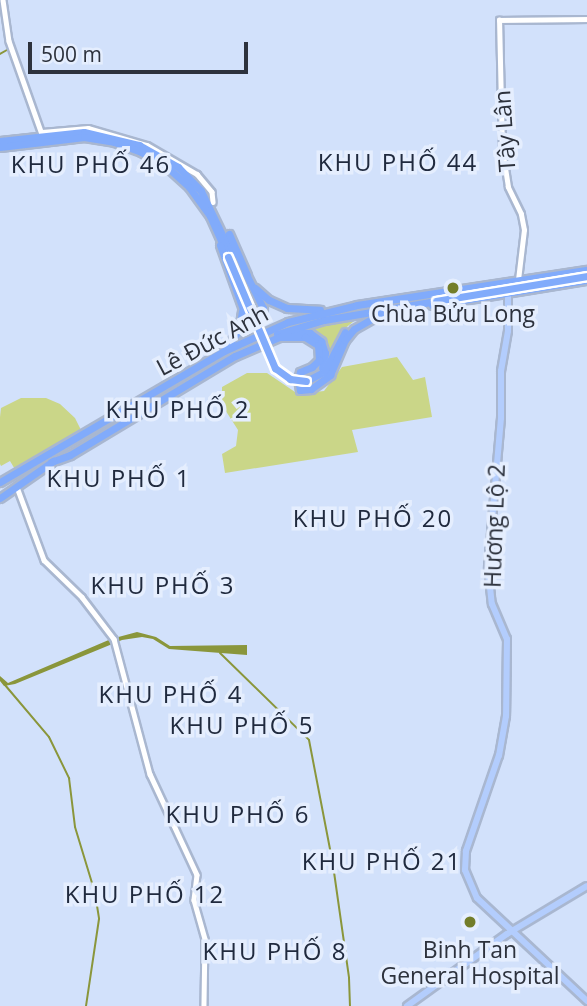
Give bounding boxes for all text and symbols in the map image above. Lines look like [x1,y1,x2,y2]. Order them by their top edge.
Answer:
scale bar [32,28,252,72]
text: 500 m [41,40,102,68]
street label: Tây Lân [487,89,521,173]
district label: KHU PHỐ 44 [319,148,477,176]
district label: KHU PHỐ 46 [12,150,170,178]
marker: Chùa Bửu Long [445,280,461,296]
street label: Lê Đức Anh [151,299,273,381]
place label: Chùa Bửu Long [371,299,535,327]
district label: KHU PHỐ 2 [107,395,249,423]
district label: KHU PHỐ 1 [48,464,190,492]
street label: Hương Lộ 2 [478,464,510,588]
district label: KHU PHỐ 20 [294,504,452,532]
district label: KHU PHỐ 3 [92,571,234,599]
district label: KHU PHỐ 4 [100,680,242,708]
district label: KHU PHỐ 5 [171,711,313,739]
district label: KHU PHỐ 6 [167,800,309,828]
district label: KHU PHỐ 21 [303,847,461,875]
district label: KHU PHỐ 12 [66,880,224,908]
marker: Binh Tan General Hospital [460,912,480,932]
place label: Binh Tan General Hospital [380,935,560,989]
district label: KHU PHỐ 8 [204,937,346,965]

